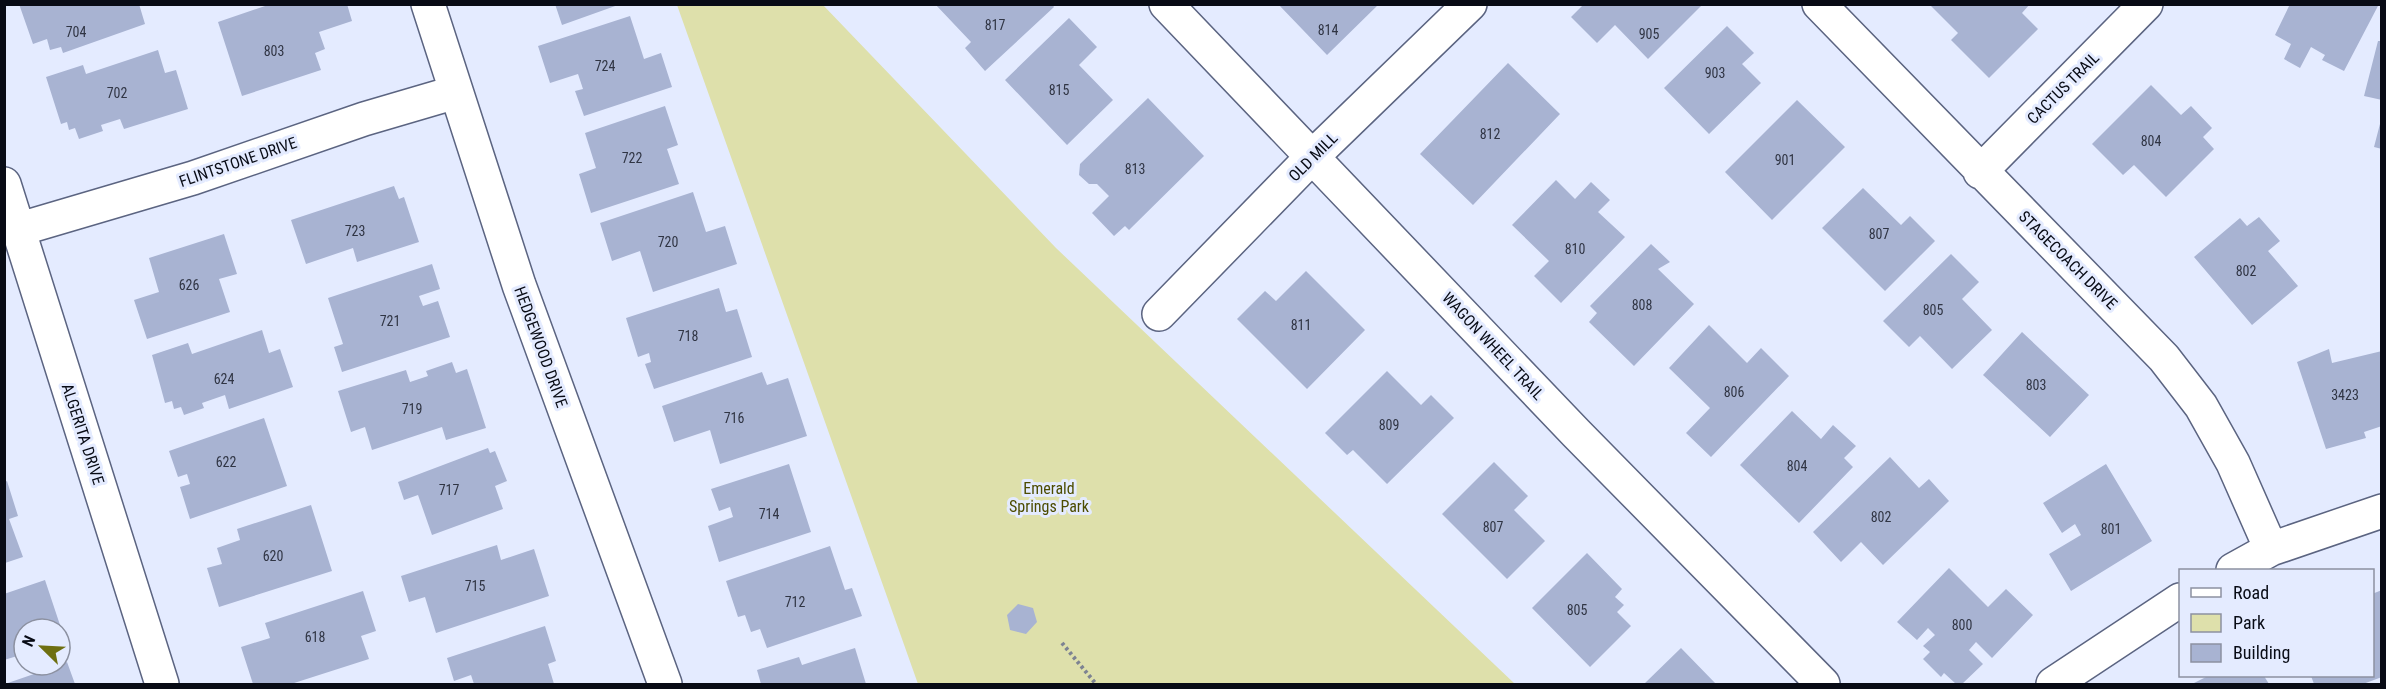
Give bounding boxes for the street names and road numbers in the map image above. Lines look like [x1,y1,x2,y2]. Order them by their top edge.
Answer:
street label: CACTUS TRAIL [2023,48,2103,128]
street label: OLD MILL [1285,128,1342,185]
street label: FLINTSTONE DRIVE [177,133,299,191]
street label: STAGECOACH DRIVE [2015,207,2121,313]
street label: HEDGEWOOD DRIVE [510,284,572,410]
street label: WAGON WHEEL TRAIL [1438,288,1548,404]
street label: ALGERITA DRIVE [58,381,108,487]

